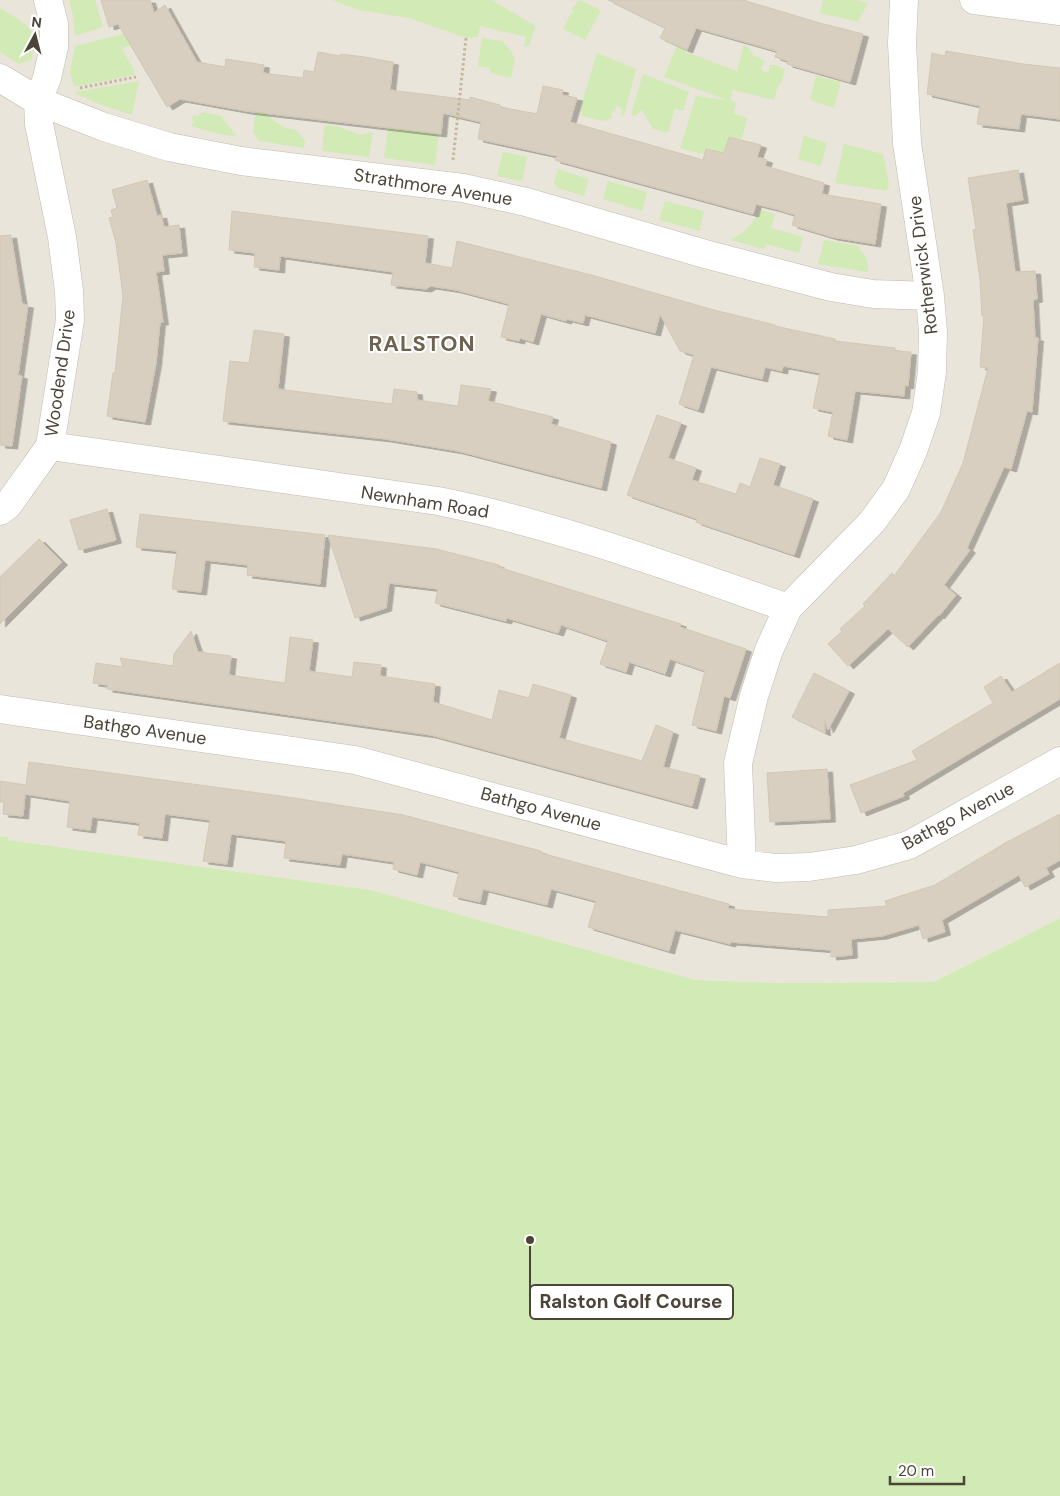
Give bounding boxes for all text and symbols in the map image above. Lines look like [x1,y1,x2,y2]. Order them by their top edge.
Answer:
north arrow [10,10,60,60]
text: N [30,13,43,32]
street label: Strathmore Avenue [352,163,514,211]
street label: Rotherwick Drive [903,194,943,336]
street label: Woodend Drive [39,308,81,438]
district label: RALSTON [368,329,476,358]
street label: Newnham Road [359,480,491,524]
street label: Bathgo Avenue [82,709,208,751]
street label: Bathgo Avenue [898,776,1018,856]
street label: Bathgo Avenue [478,781,604,837]
callout: Ralston Golf Course [530,1285,733,1319]
text: Ralston Golf Course [540,1289,723,1314]
scale bar [890,1454,964,1486]
text: 20 m [898,1461,934,1481]

